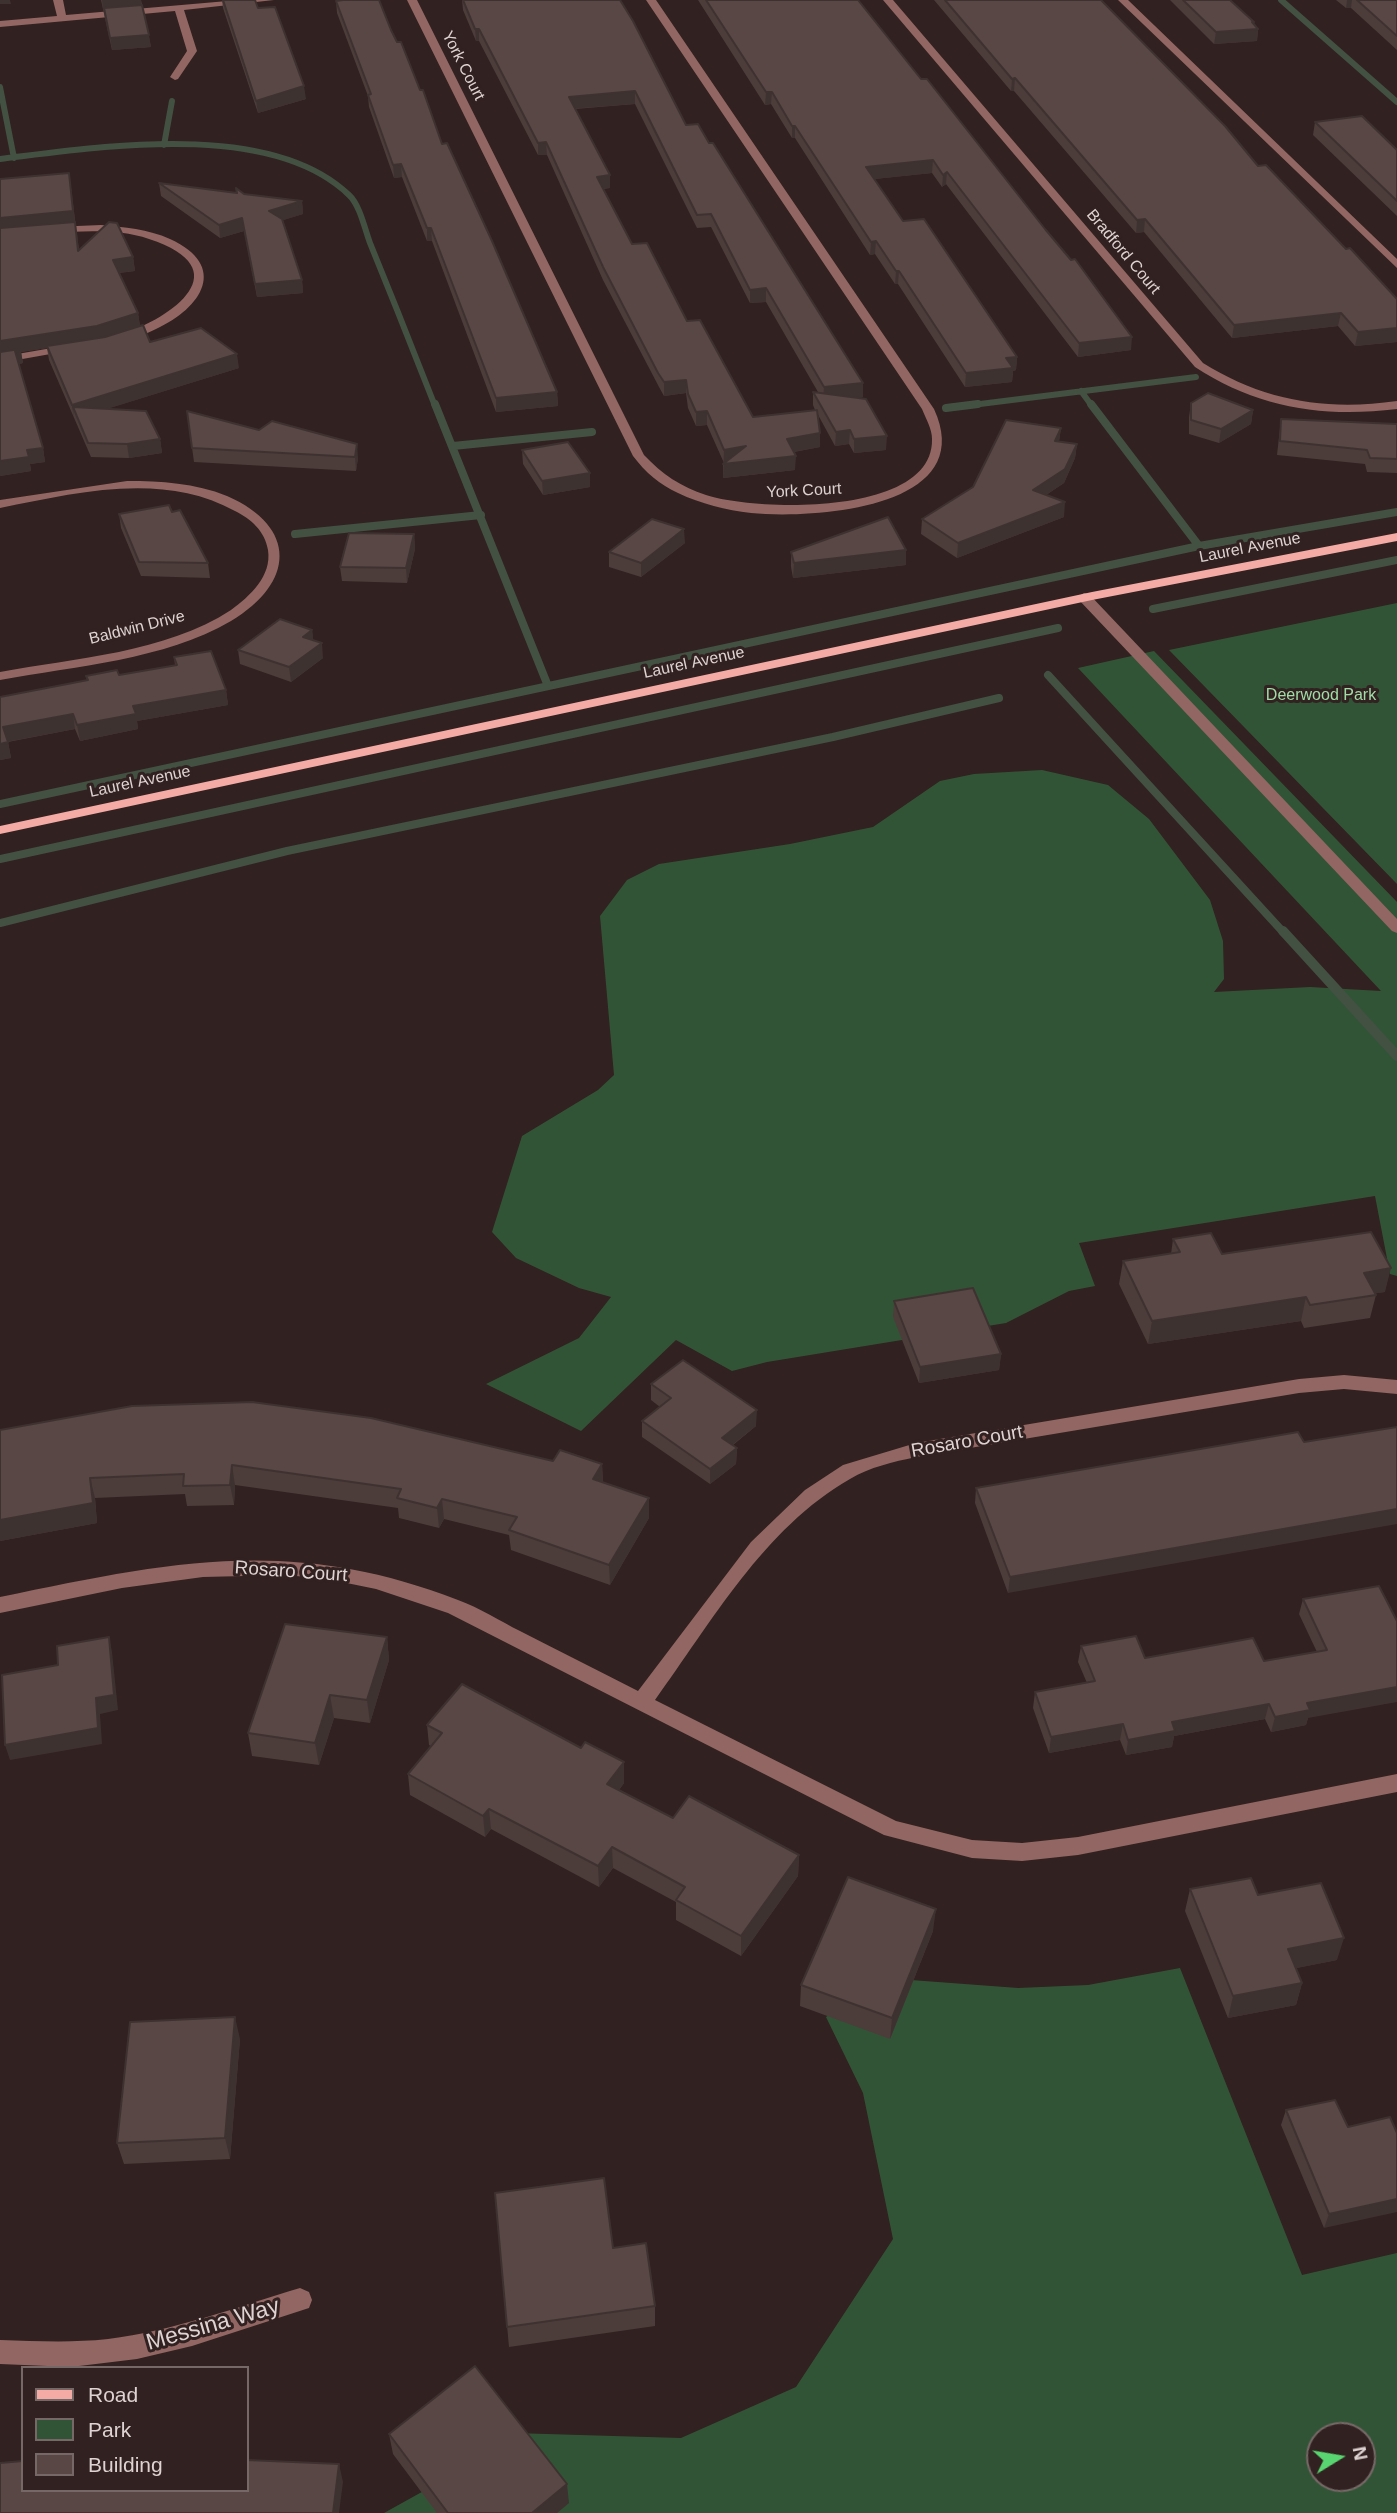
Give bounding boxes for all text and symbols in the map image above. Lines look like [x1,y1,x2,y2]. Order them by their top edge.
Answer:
street label: York Court [437,28,489,104]
street label: Bradford Court [1082,206,1164,298]
street label: York Court [766,479,842,503]
street label: Laurel Avenue [1198,529,1302,567]
street label: Baldwin Drive [87,607,187,649]
street label: Laurel Avenue [642,643,746,683]
park label: Deerwood Park [1266,686,1376,706]
street label: Laurel Avenue [88,762,192,802]
street label: Rosaro Court [909,1421,1025,1463]
street label: Rosaro Court [234,1557,348,1587]
street label: Messina Way [143,2293,283,2357]
legend [21,2366,248,2492]
text: Road [88,2383,138,2406]
text: Park [88,2418,131,2441]
north arrow [1306,2422,1376,2492]
text: N [1349,2445,1372,2462]
text: Building [88,2453,163,2476]

